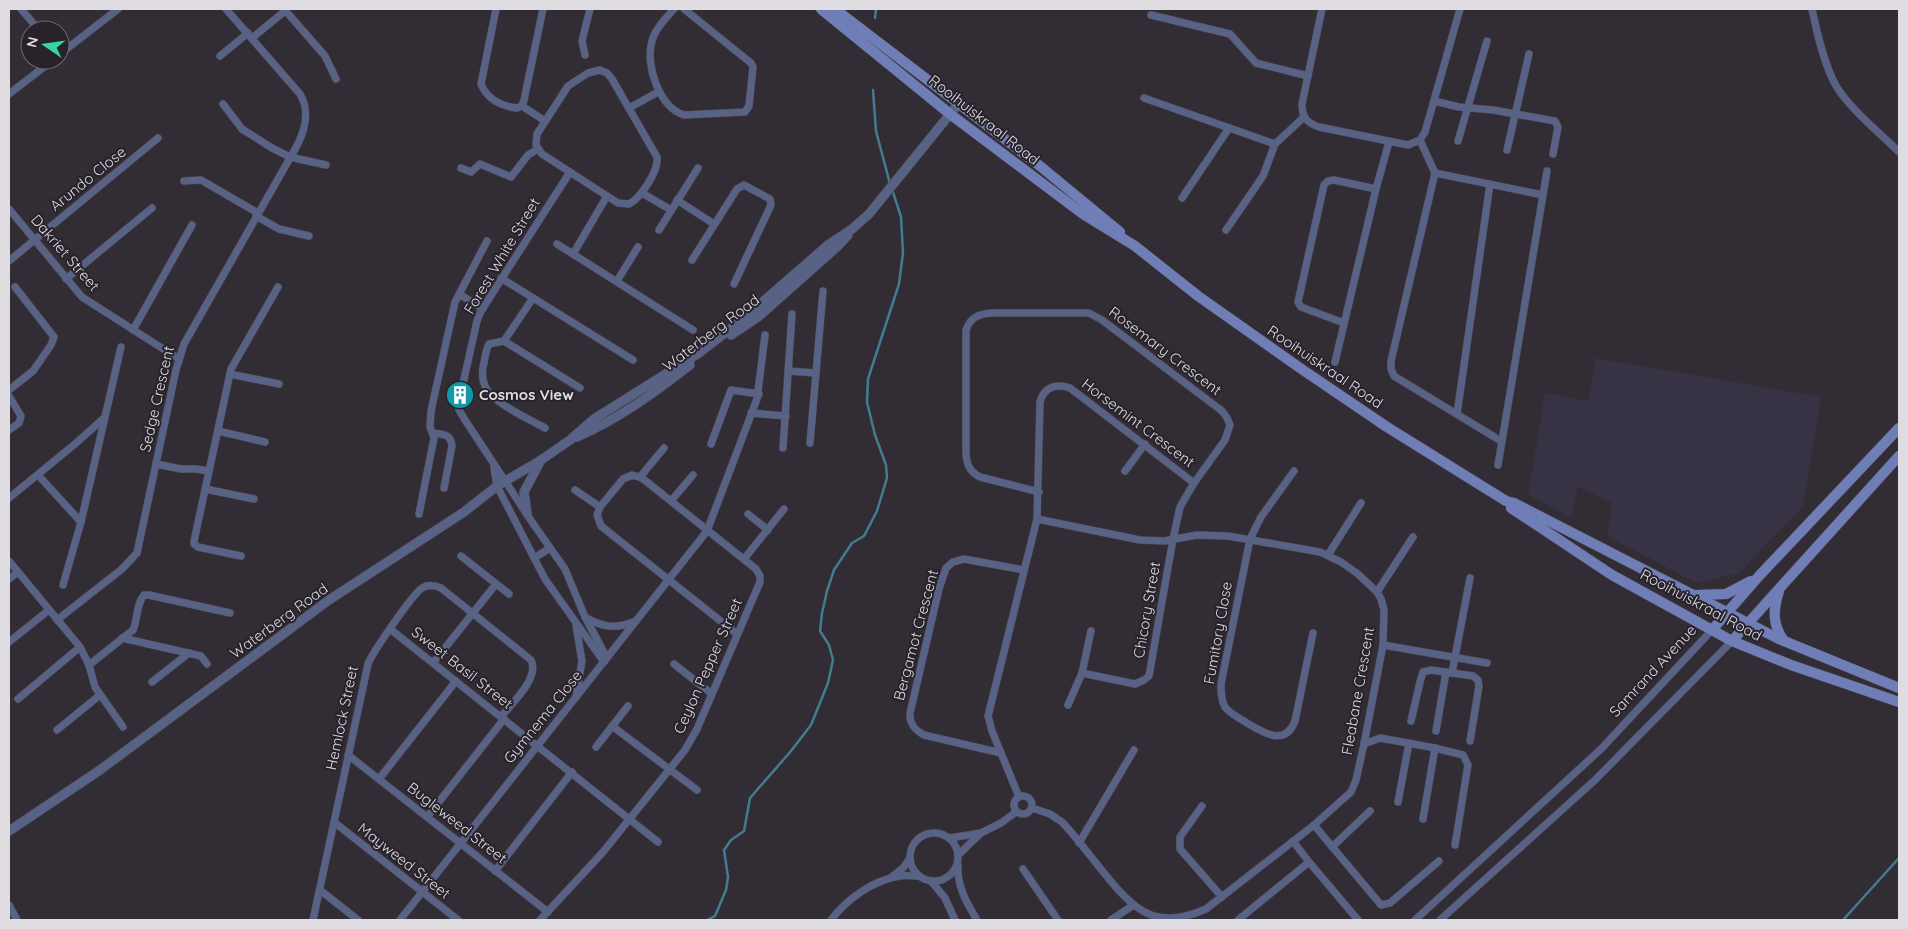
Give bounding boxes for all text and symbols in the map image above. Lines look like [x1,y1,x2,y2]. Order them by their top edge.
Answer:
north arrow [20,20,70,70]
text: N [22,35,42,49]
street label: Rooihuiskraal Road [925,70,1043,169]
street label: Arundo Close [46,142,130,215]
street label: Forest White Street [459,194,544,317]
street label: Dakriet Street [27,210,104,295]
street label: Waterberg Road [658,290,763,375]
street label: Rosemary Crescent [1105,302,1226,399]
street label: Rooihuiskraal Road [1264,321,1387,412]
street label: Sedge Crescent [135,344,178,454]
street label: Horsemint Crescent [1078,374,1199,471]
building icon: Cosmos View [445,380,475,410]
place label: Cosmos View [479,385,574,404]
street label: Chicory Street [1129,560,1164,660]
street label: Rooihuiskraal Road [1637,564,1765,645]
street label: Bergamot Crescent [889,567,942,702]
street label: Waterberg Road [226,579,331,663]
street label: Fumitory Close [1199,580,1236,686]
street label: Ceylon Pepper Street [669,595,746,737]
street label: Samrand Avenue [1605,621,1700,721]
street label: Sweet Basil Street [408,622,517,713]
street label: Fleabane Crescent [1337,625,1378,756]
street label: Hemlock Street [321,664,362,772]
street label: Gymnema Close [499,666,586,767]
street label: Bugleweed Street [404,778,511,868]
street label: Mayweed Street [354,819,454,903]

